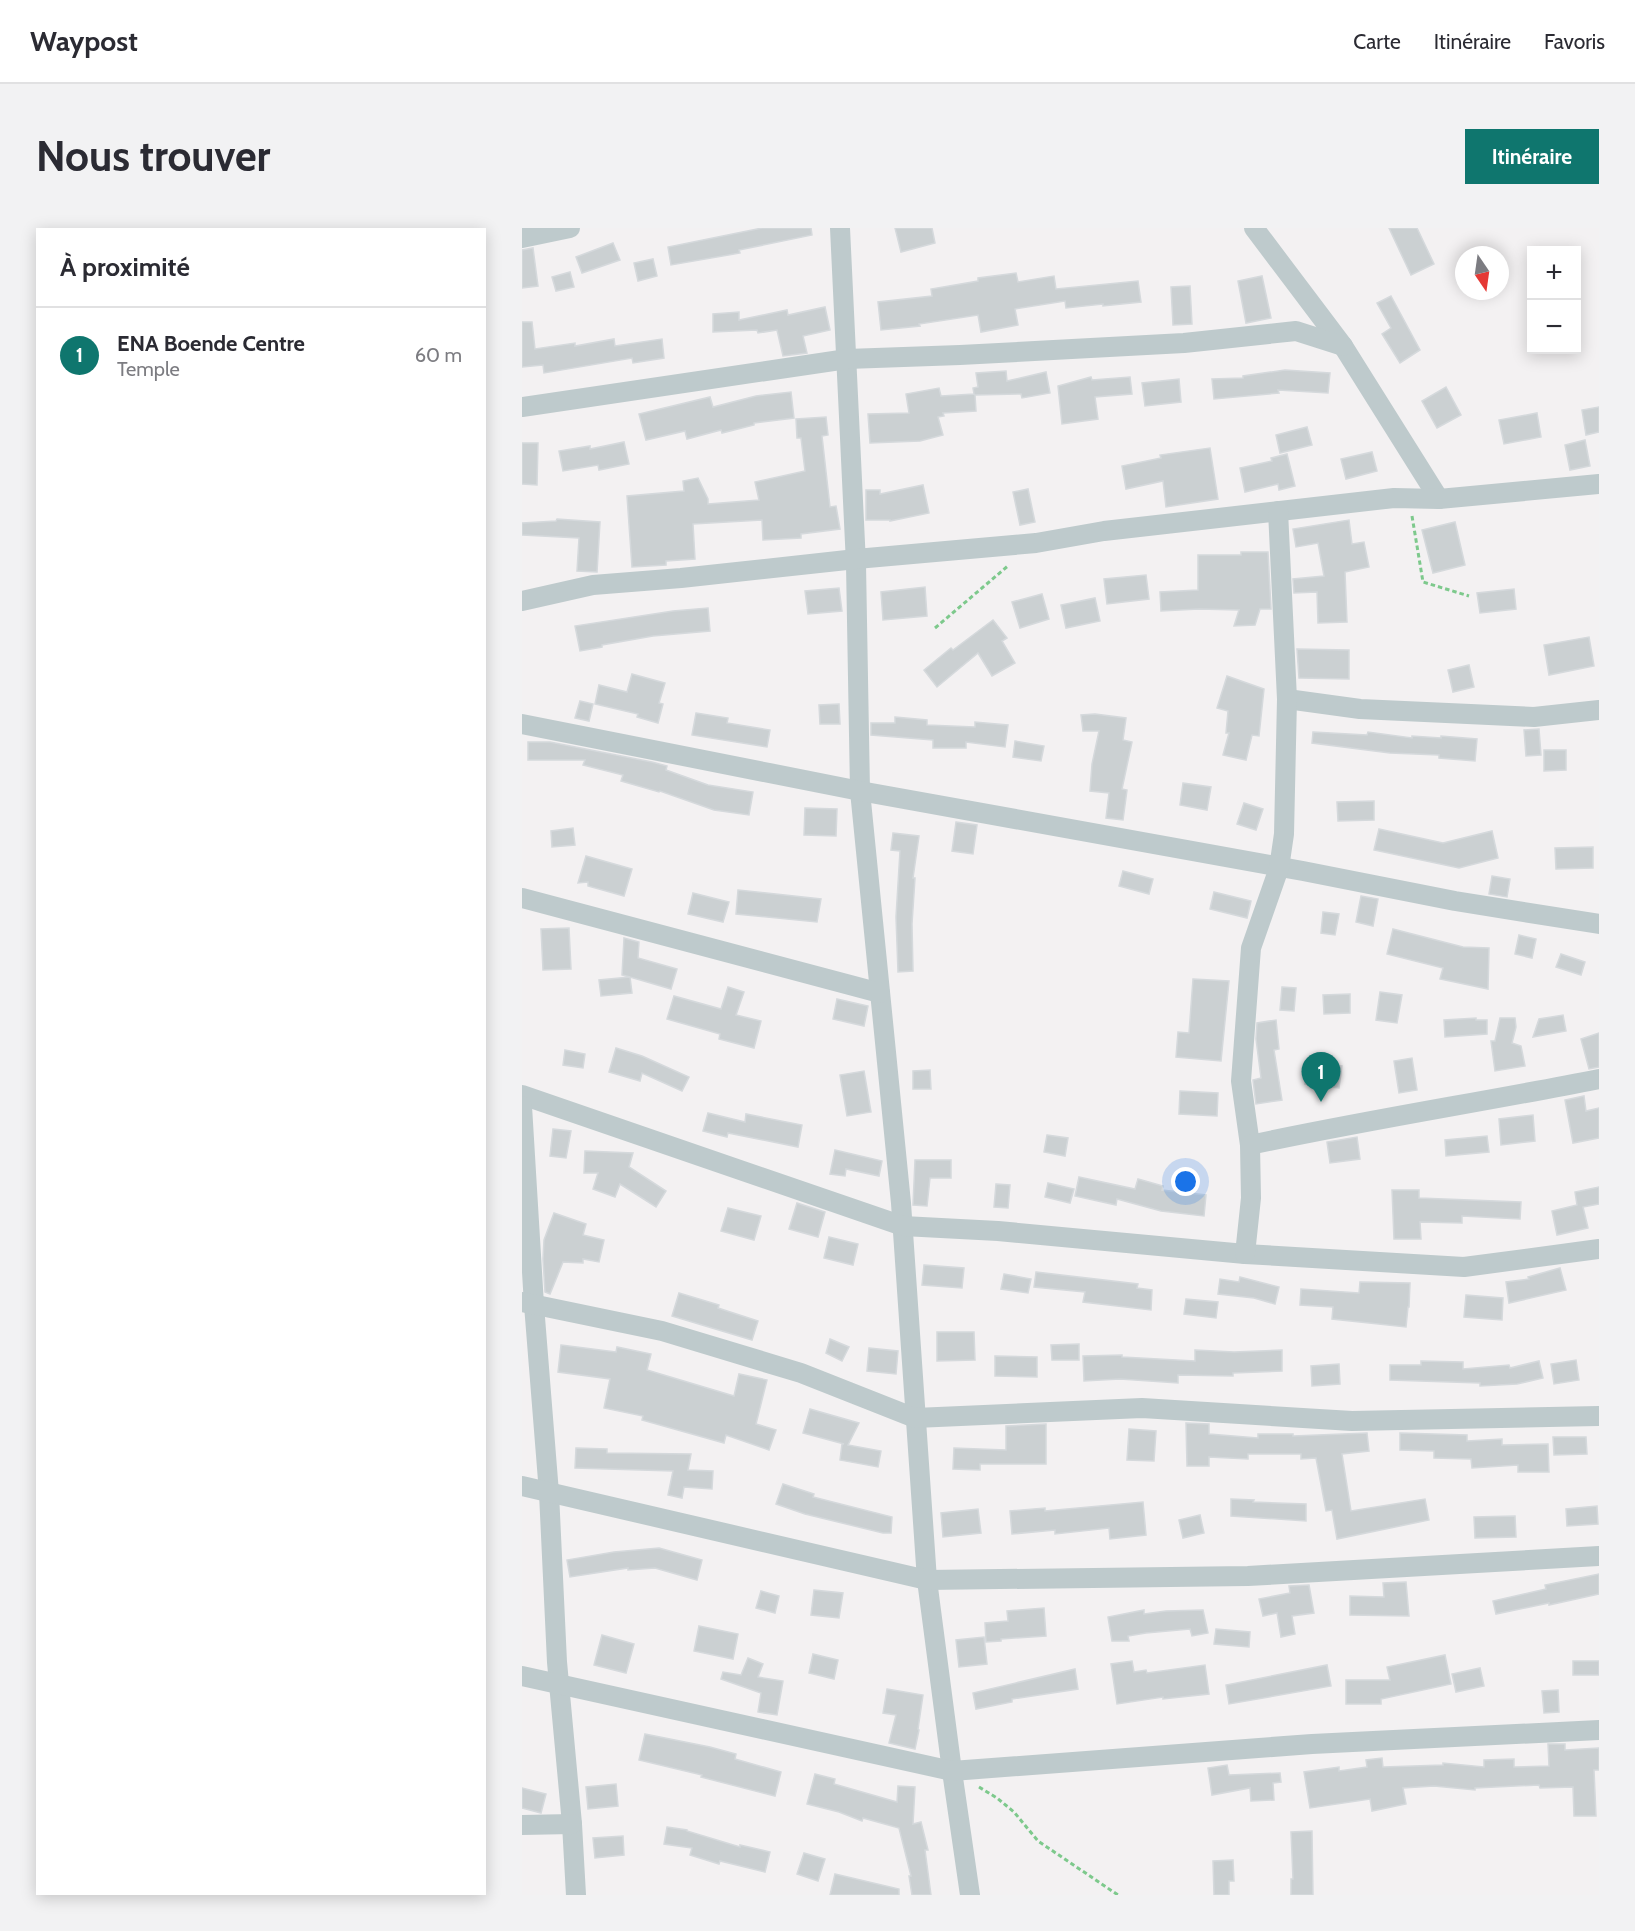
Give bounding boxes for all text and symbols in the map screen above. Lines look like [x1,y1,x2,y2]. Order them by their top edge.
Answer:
text: Waypost [30,24,138,58]
text: Carte [1353,29,1401,54]
text: Itinéraire [1434,29,1511,54]
text: Favoris [1544,29,1605,54]
button: Itinéraire [1465,129,1599,184]
text: Nous trouver [36,130,270,182]
north arrow [1455,246,1509,300]
map controls [1527,246,1581,354]
button: + [1527,246,1581,300]
text: À proximité [60,251,190,283]
button: − [1527,300,1581,354]
text: ENA Boende Centre [117,330,305,357]
text: 1 [76,343,83,367]
text: 60 m [415,343,462,367]
text: Temple [117,357,180,381]
pin: 1 [1302,1052,1340,1102]
your location [1171,1167,1200,1196]

